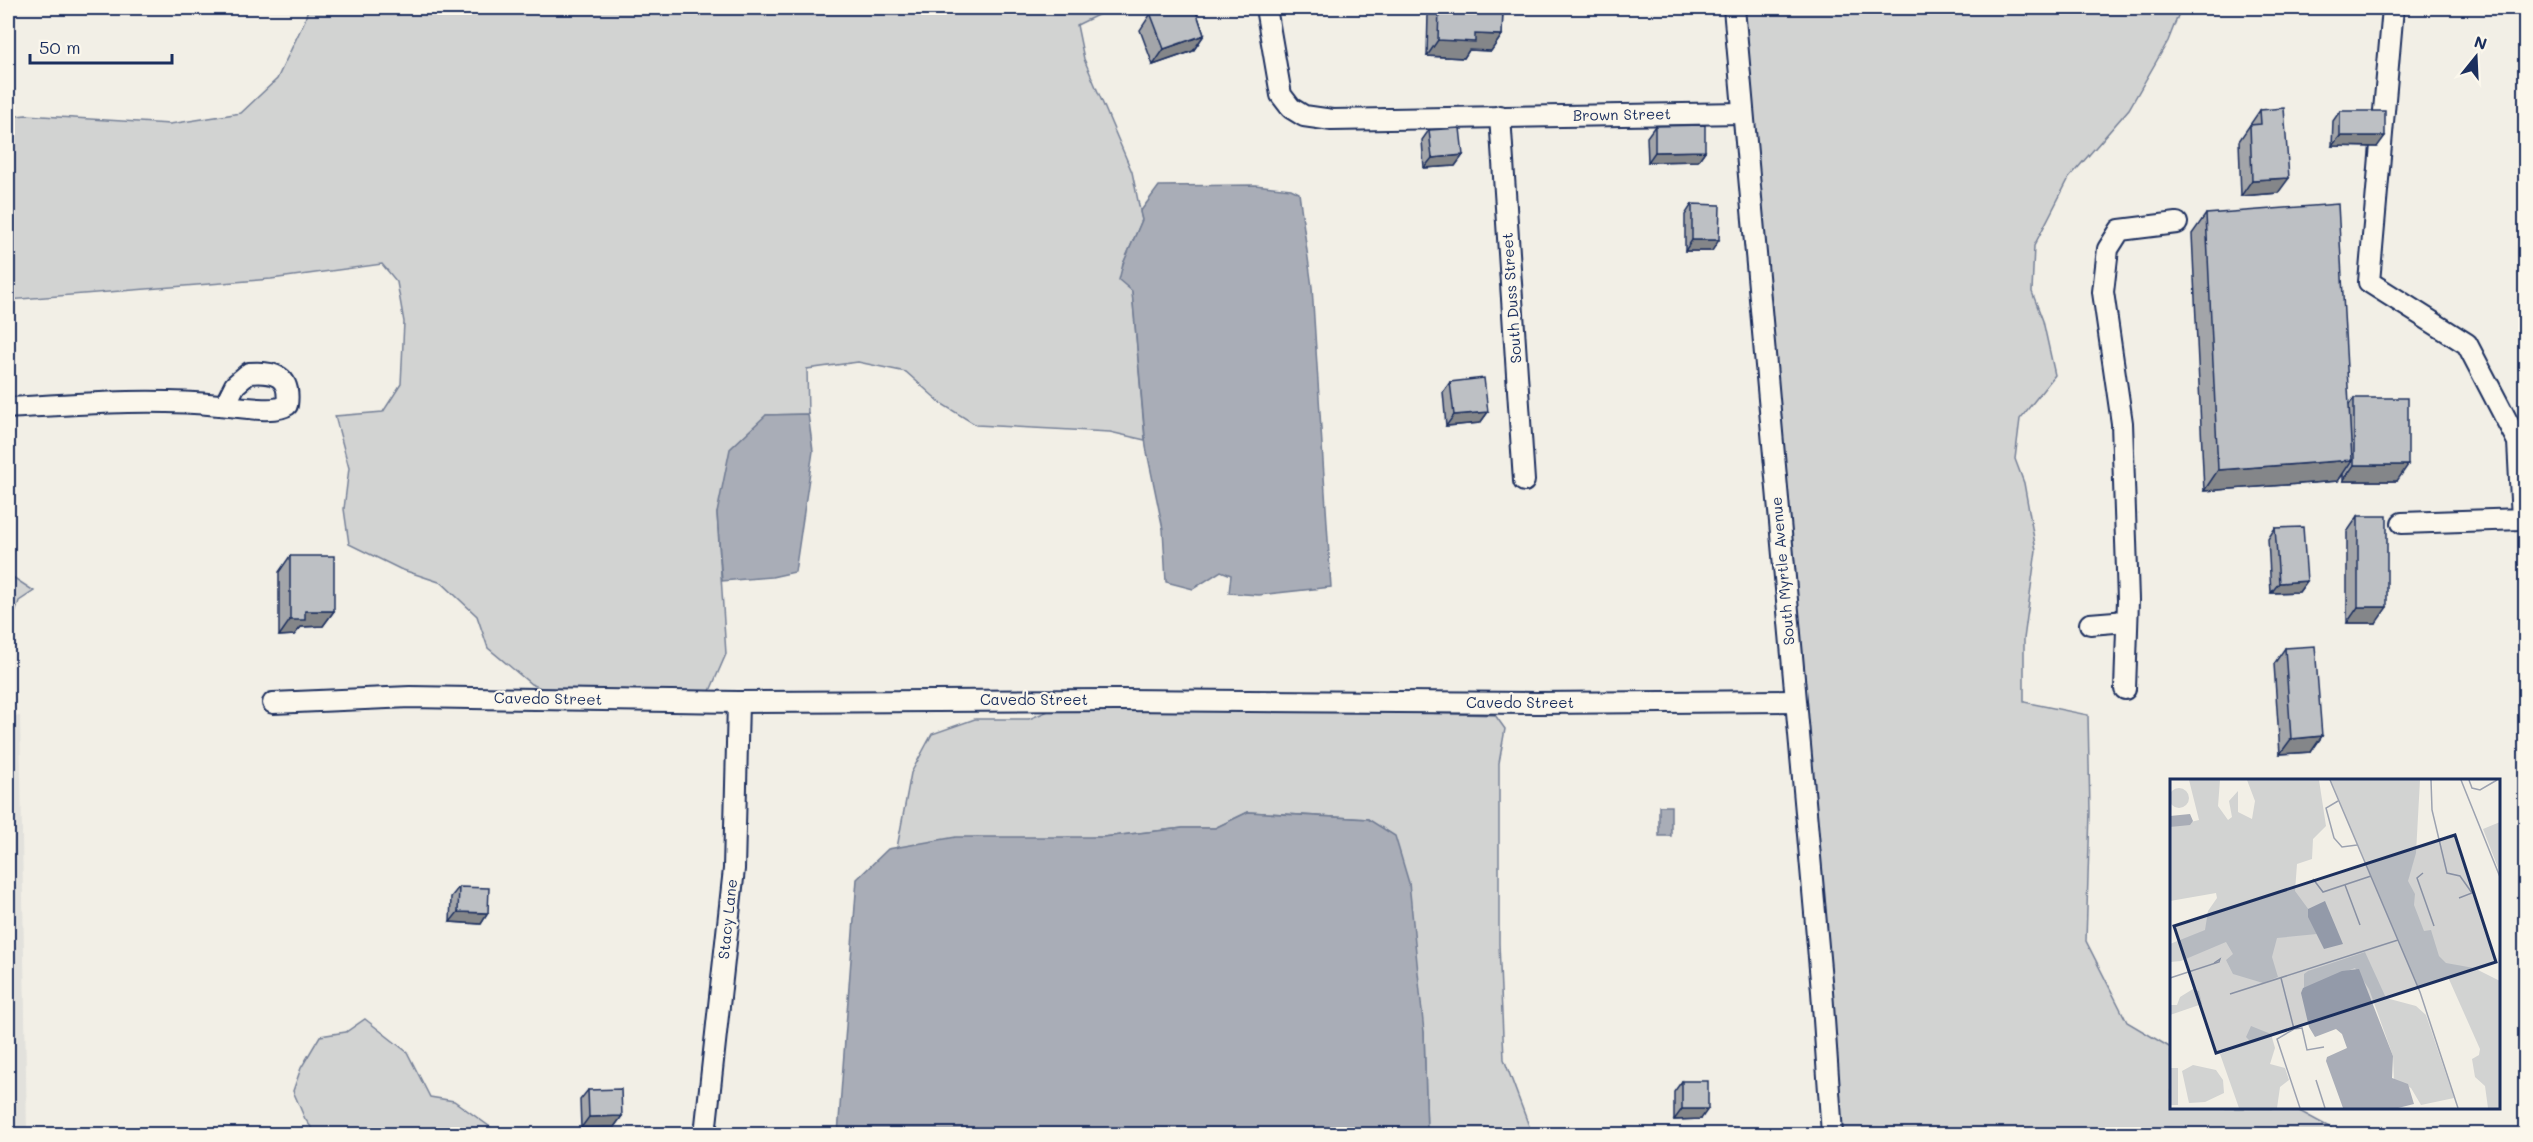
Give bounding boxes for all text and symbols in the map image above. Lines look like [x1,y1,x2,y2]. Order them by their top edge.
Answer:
scale bar [30,27,172,65]
north arrow [2446,27,2506,87]
text: N [2472,30,2490,54]
text: 50 m [39,35,81,59]
street label: Brown Street [1573,103,1671,125]
street label: South Duss Street [1496,232,1526,364]
street label: South Myrtle Avenue [1766,496,1798,646]
street label: Cavedo Street [494,687,602,709]
street label: Cavedo Street [980,689,1088,709]
street label: Cavedo Street [1466,692,1574,712]
inset map [2170,779,2500,1109]
street label: Stacy Lane [713,878,741,960]

